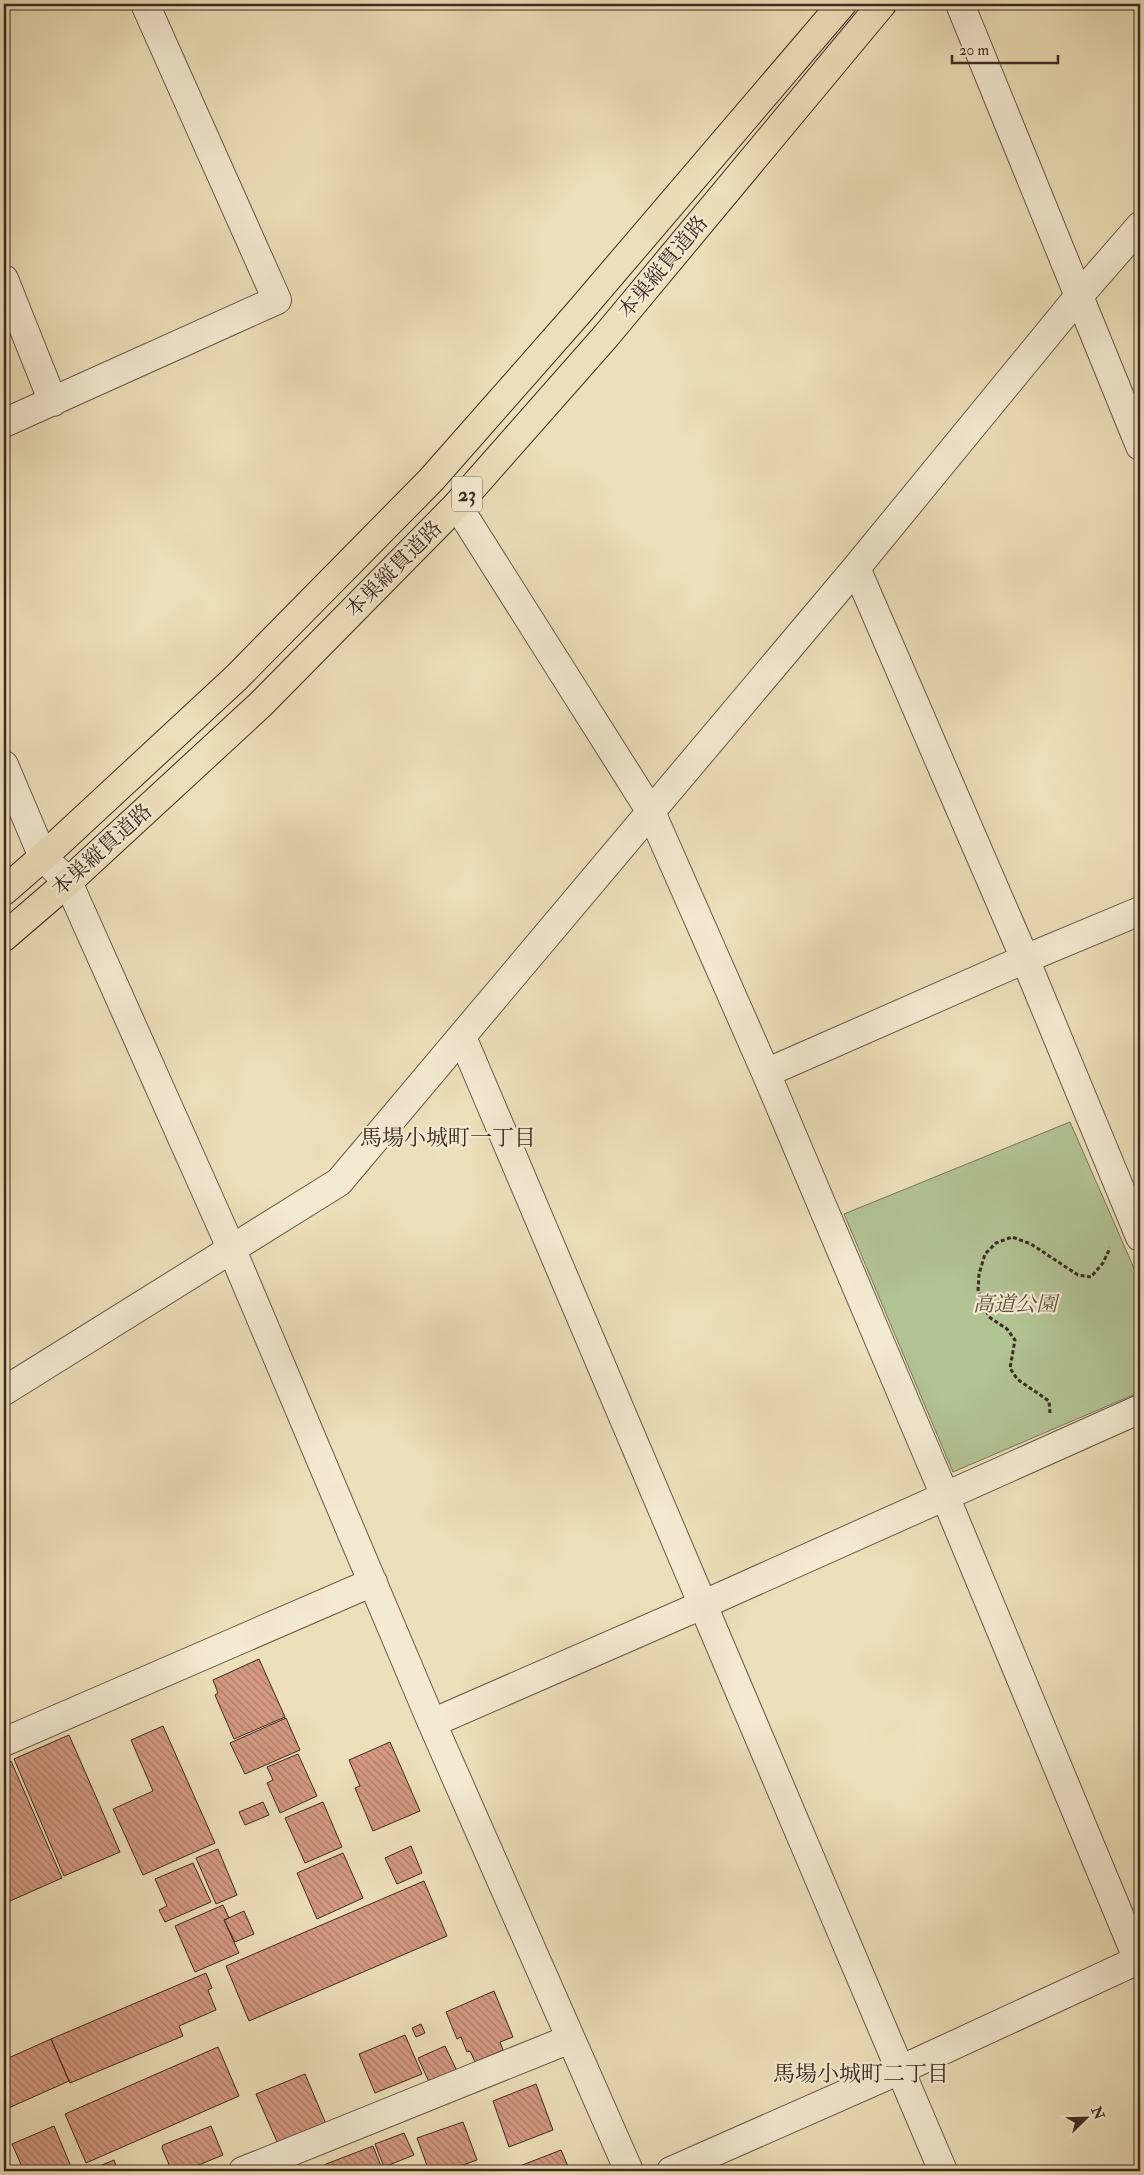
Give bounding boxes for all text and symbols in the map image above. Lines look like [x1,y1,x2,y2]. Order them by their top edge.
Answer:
scale bar [952,32,1058,64]
text: 20 m [959,41,989,60]
street label: 本巣縦貫道路 [612,210,714,324]
road number: 23 [452,476,482,512]
street label: 本巣縦貫道路 [340,515,448,623]
street label: 本巣縦貫道路 [46,798,158,902]
district label: 馬場小城町一丁目 [360,1124,536,1152]
park label: 高道公園 [973,1291,1060,1318]
district label: 馬場小城町二丁目 [773,2060,949,2088]
north arrow [1062,2092,1112,2142]
text: N [1087,2103,1108,2123]

